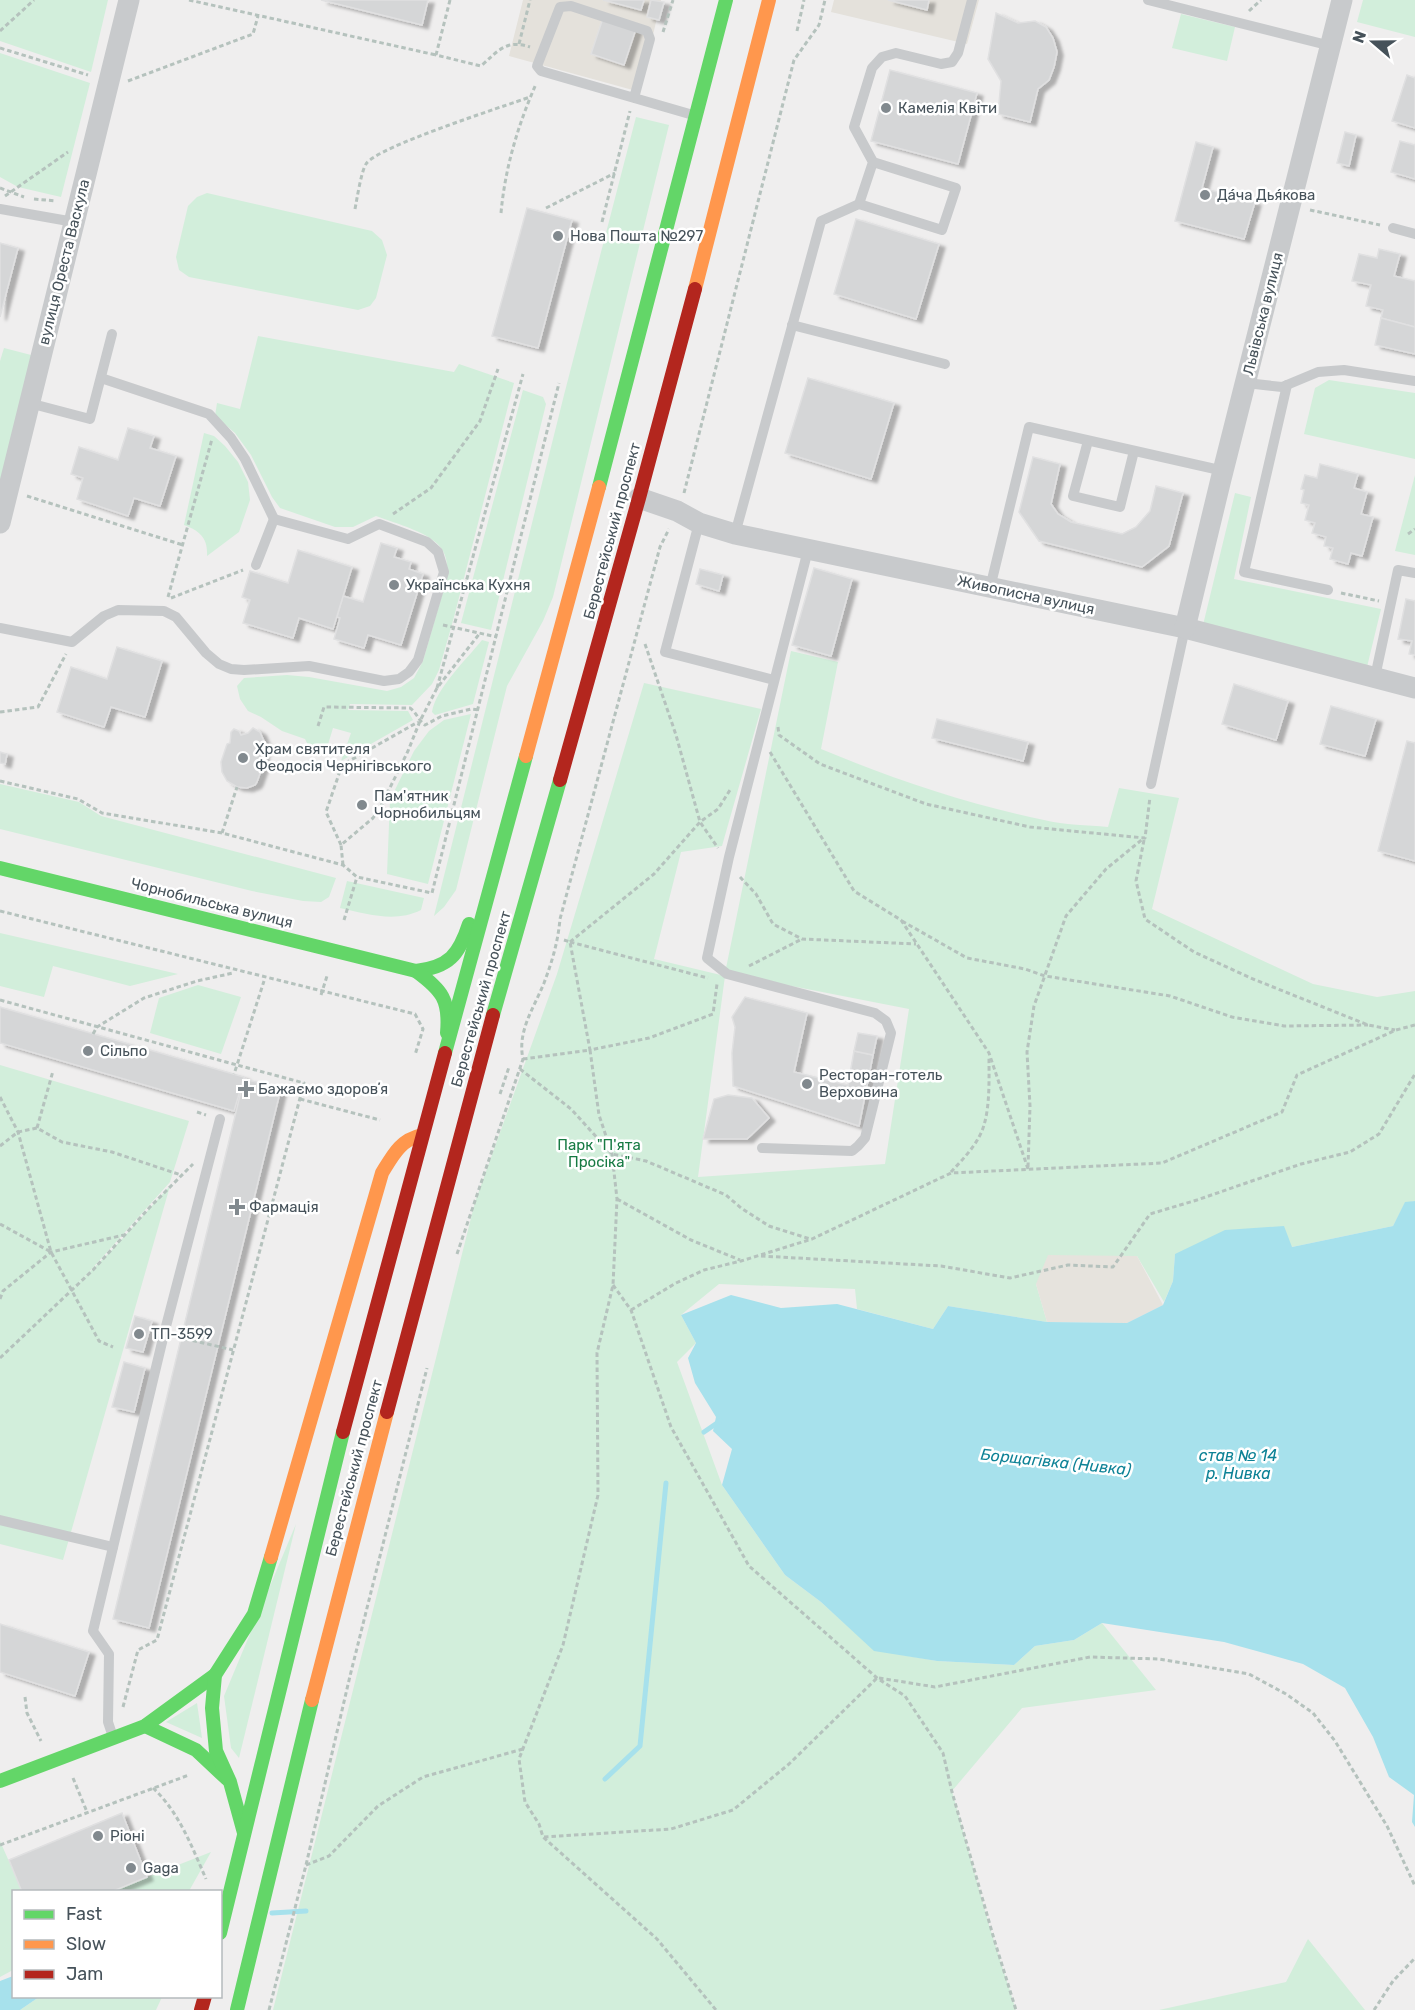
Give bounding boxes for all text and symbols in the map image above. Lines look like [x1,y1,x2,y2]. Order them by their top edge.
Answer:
north arrow [1343,12,1403,72]
text: N [1348,28,1370,46]
place label: Камелія Квіти [898,99,997,117]
marker: Камелія Квіти [879,101,893,115]
street label: вулиця Ореста Васкула [35,177,93,347]
place label: Да́ча Дья́кова [1217,186,1315,204]
marker: Да́ча Дья́кова [1198,188,1212,202]
place label: Нова Пошта №297 [570,227,704,245]
marker: Нова Пошта №297 [551,229,565,243]
street label: Львівська вулиця [1239,251,1287,377]
street label: Берестейський проспект [580,440,644,621]
street label: Живописна вулиця [956,572,1096,618]
place label: Українська Кухня [406,576,531,594]
marker: Українська Кухня [387,578,401,592]
place label: Храм святителя Феодосія Чернігівського [255,740,432,775]
marker: Храм святителя Феодосія Чернігівського [236,751,250,765]
place label: Пам'ятник Чорнобильцям [374,787,481,822]
marker: Пам'ятник Чорнобильцям [355,798,369,812]
street label: Чорнобильська вулиця [129,874,295,932]
street label: Берестейський проспект [447,909,515,1089]
place label: Сільпо [100,1042,147,1060]
marker: Сільпо [81,1044,95,1058]
place label: Ресторан-готель Верховина [819,1066,943,1101]
marker: Ресторан-готель Верховина [800,1077,814,1091]
place label: Бажаємо здоровʼя [258,1080,388,1098]
marker: Бажаємо здоровʼя [239,1082,253,1096]
park label: Парк "П'ята Просіка" [557,1136,641,1171]
place label: Фармація [249,1198,319,1216]
marker: Фармація [230,1200,244,1214]
place label: ТП-3599 [151,1325,213,1343]
marker: ТП-3599 [132,1327,146,1341]
street label: Берестейський проспект [322,1377,386,1558]
water label: Борщагівка (Нивка) [980,1445,1133,1479]
water label: став № 14 р. Нивка [1199,1446,1277,1483]
place label: Ріоні [110,1827,145,1845]
marker: Ріоні [91,1829,105,1843]
place label: Gaga [143,1859,179,1877]
marker: Gaga [124,1861,138,1875]
legend [12,1890,222,1998]
text: Fast [66,1903,102,1925]
text: Slow [66,1933,106,1955]
text: Jam [66,1963,103,1985]

